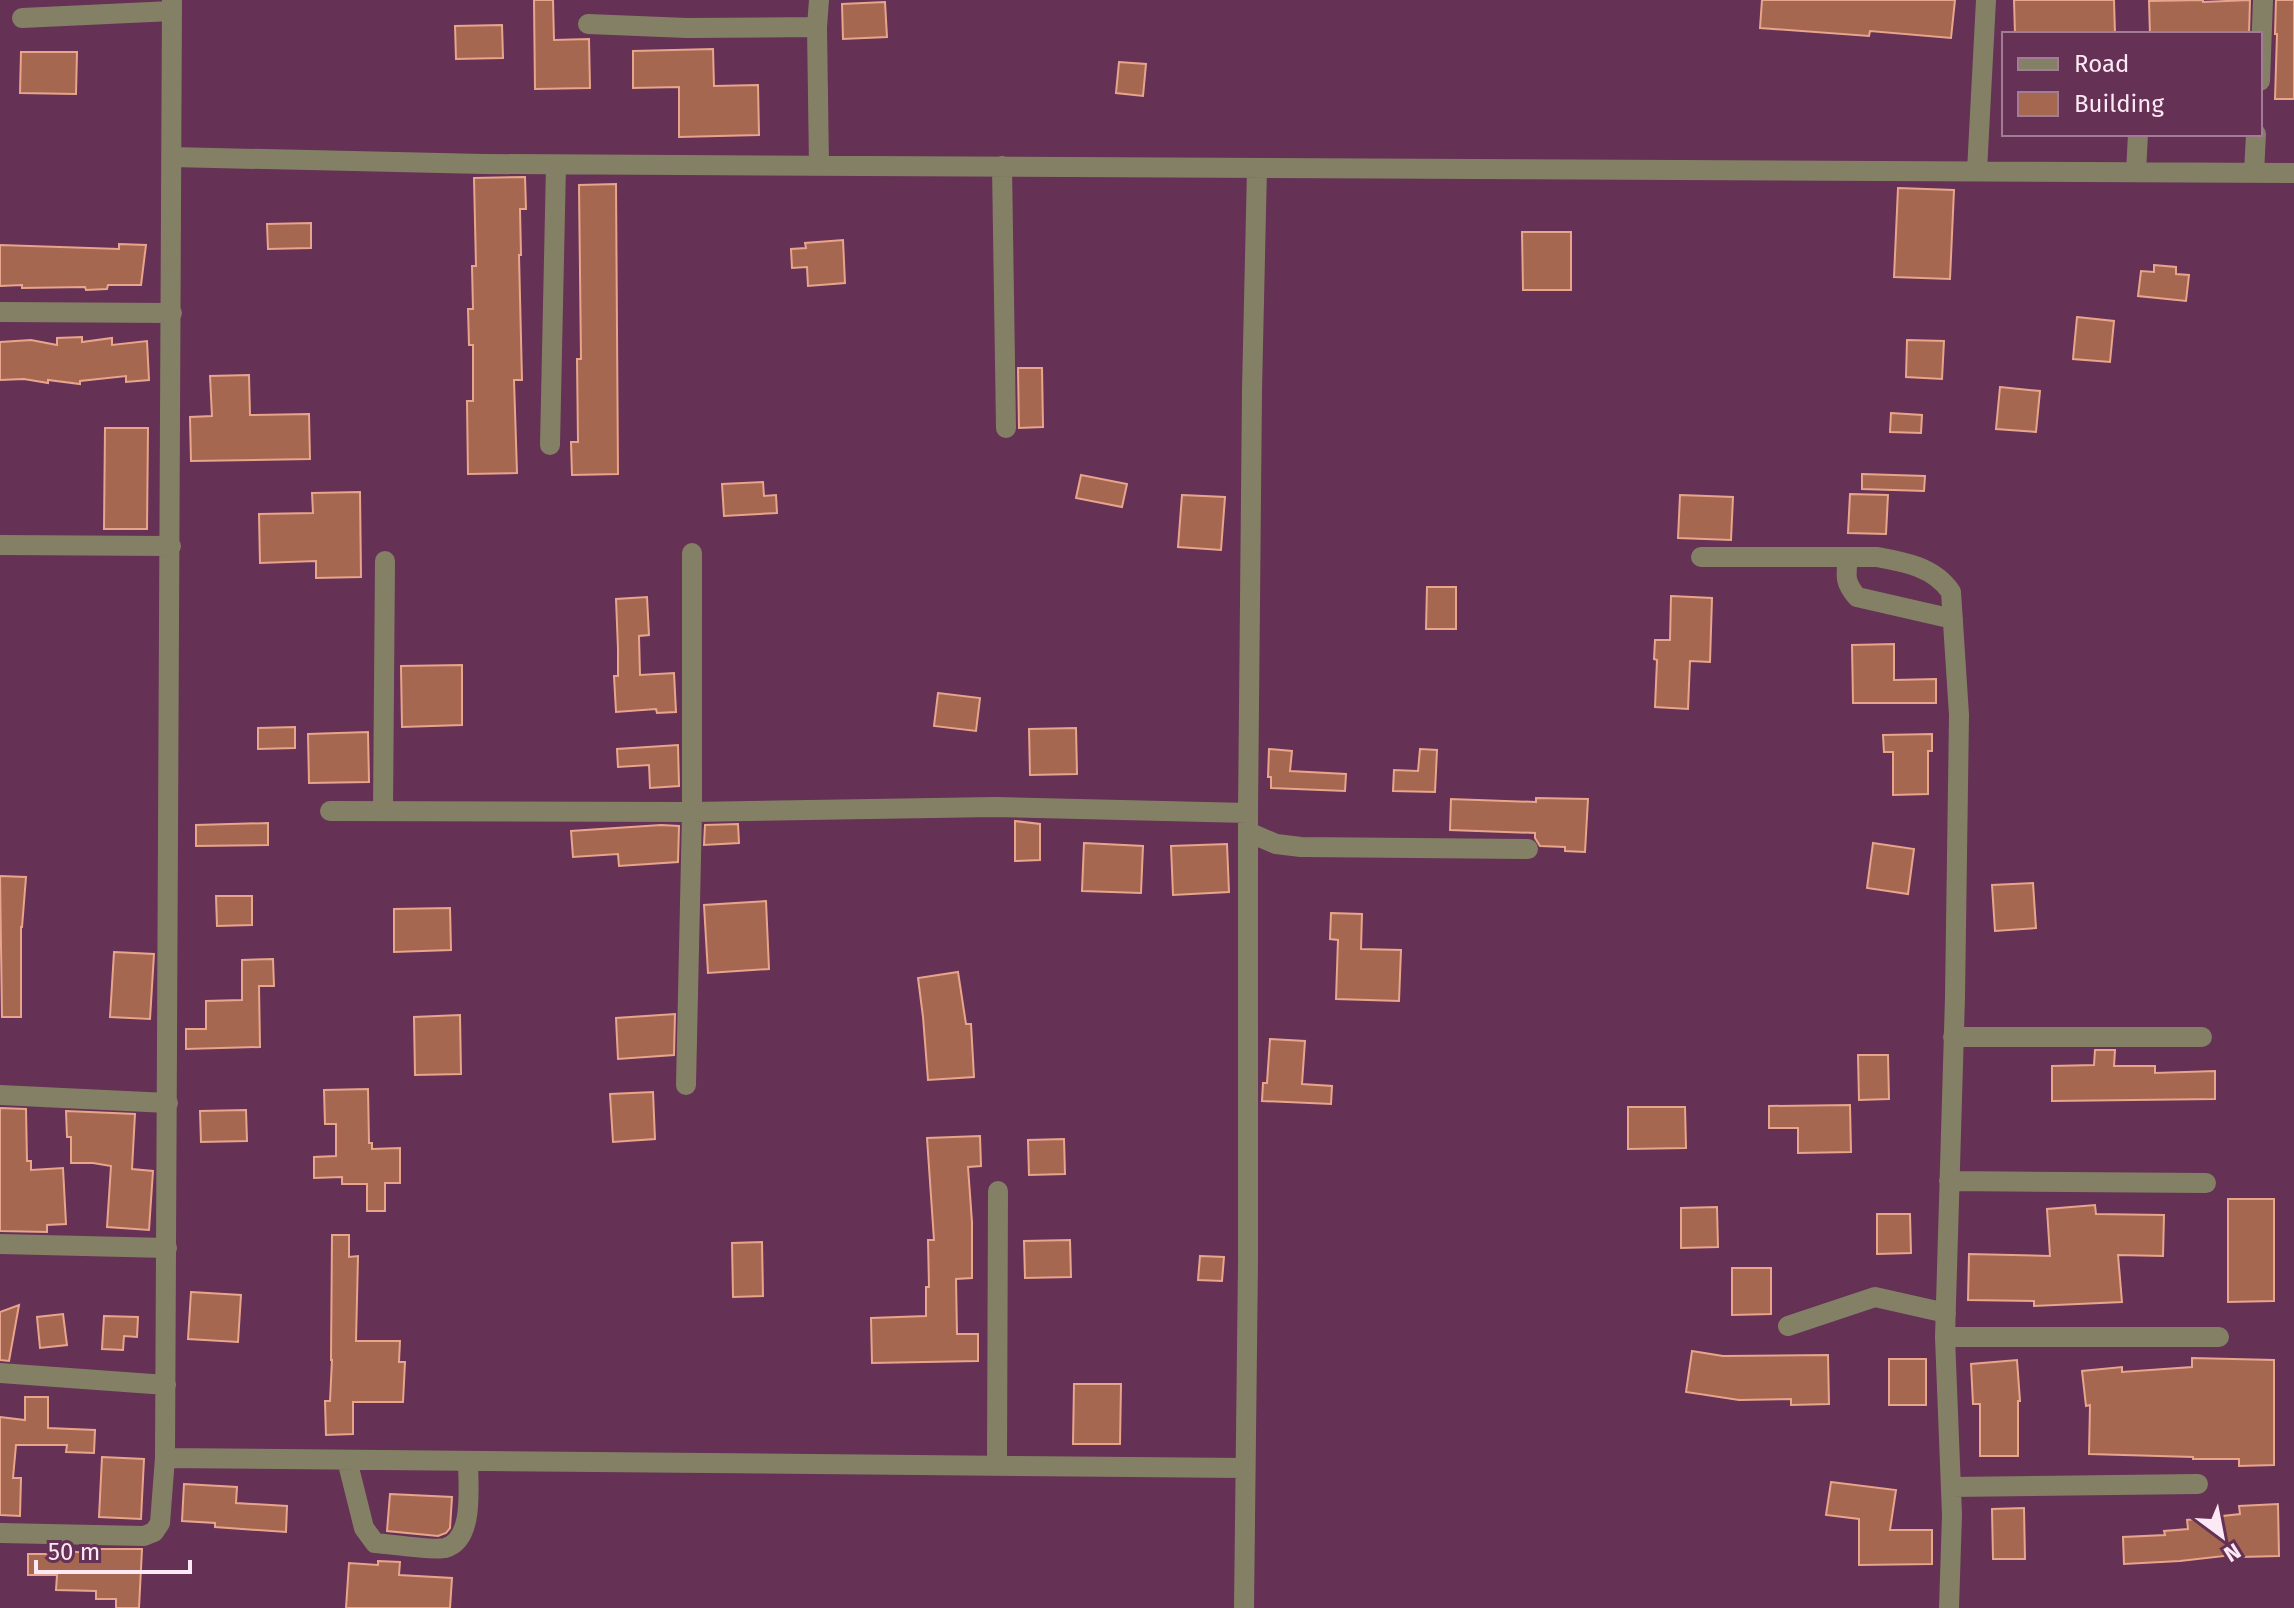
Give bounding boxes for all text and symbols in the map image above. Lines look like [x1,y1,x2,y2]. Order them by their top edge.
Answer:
legend [2002,32,2262,136]
text: Road [2074,50,2129,78]
text: Building [2074,90,2164,118]
north arrow [2182,1496,2262,1576]
scale bar [36,1524,190,1574]
text: N [2219,1537,2246,1568]
text: 50 m [48,1538,100,1566]

